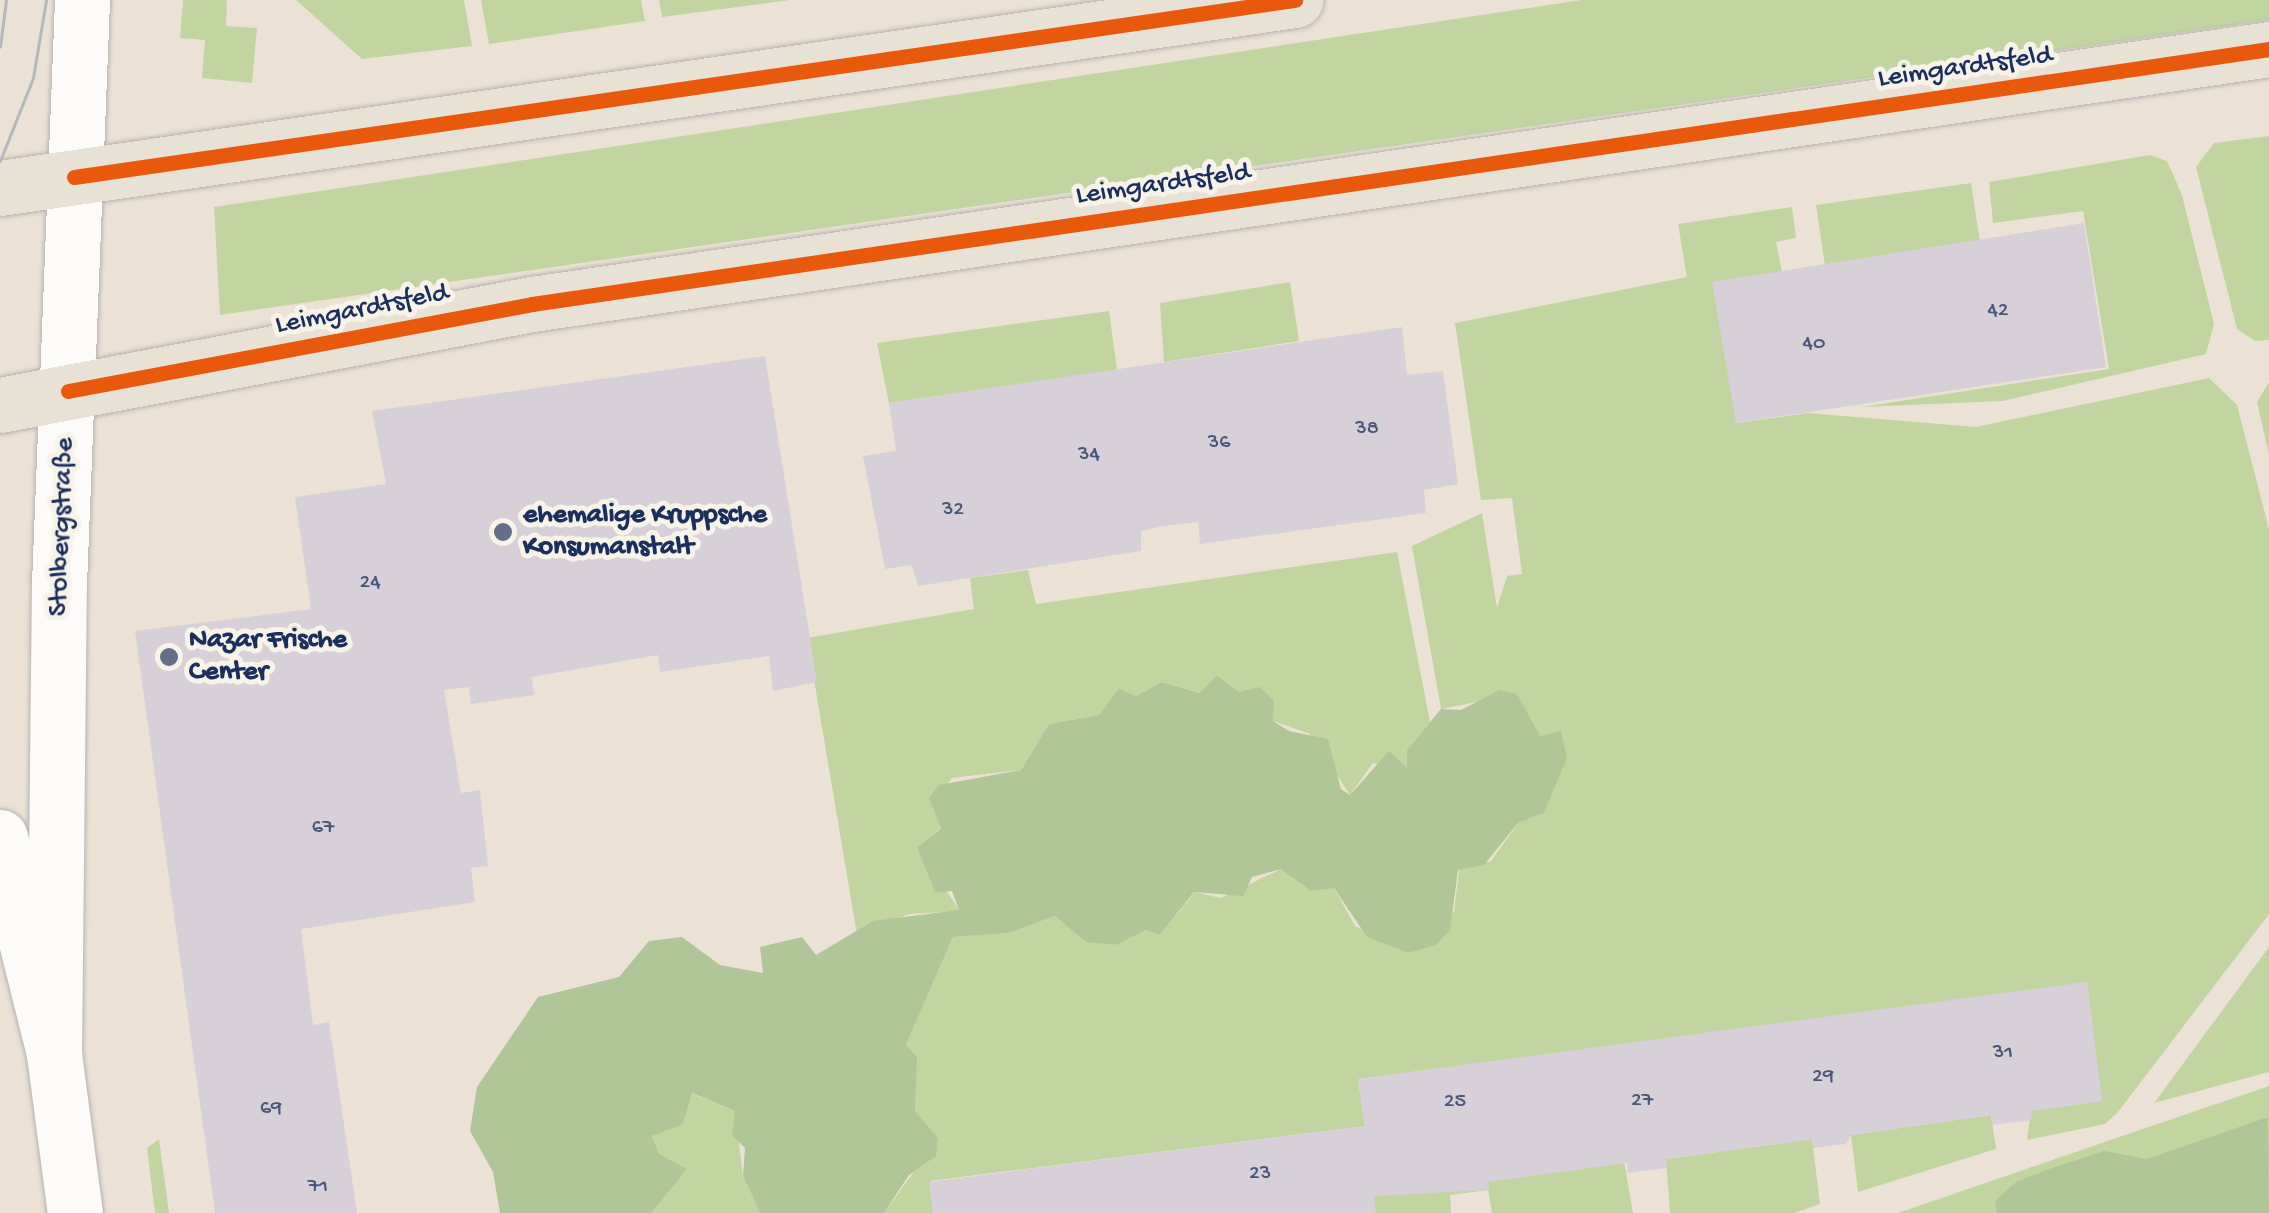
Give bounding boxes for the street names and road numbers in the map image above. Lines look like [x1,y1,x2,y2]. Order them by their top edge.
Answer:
street label: Leimgardtsfeld [1876,39,2054,97]
street label: Leimgardtsfeld [1074,156,1252,214]
street label: Leimgardtsfeld [273,277,451,343]
street label: Stolbergstraße [43,437,83,617]

